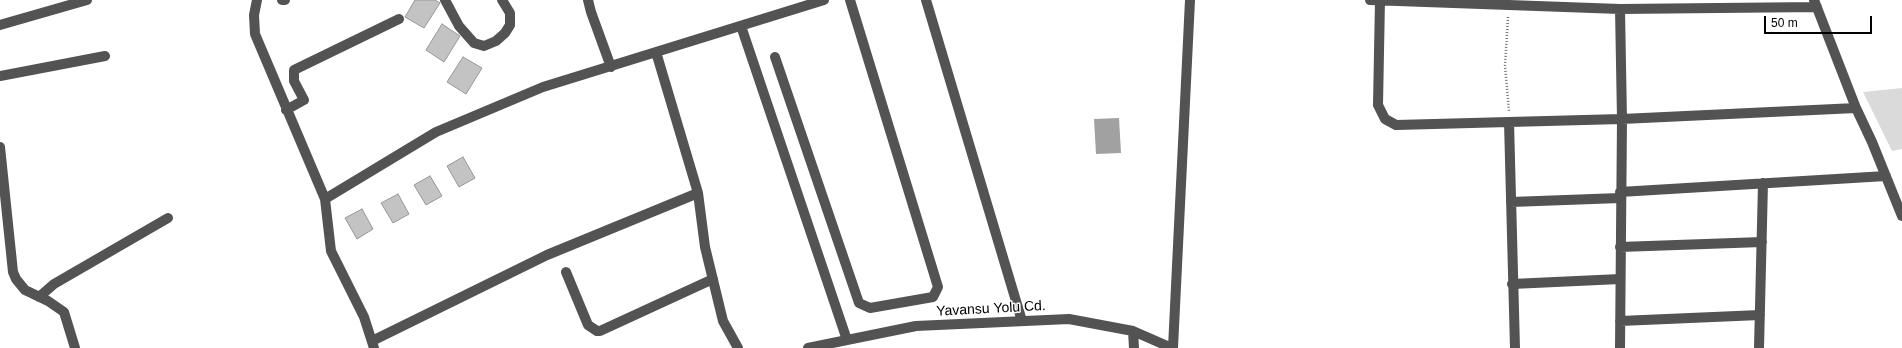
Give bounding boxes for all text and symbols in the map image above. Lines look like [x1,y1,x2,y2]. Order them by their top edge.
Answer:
scale bar [1766,8,1874,34]
text: 50 m [1771,16,1798,30]
street label: Yavansu Yolu Cd. [936,298,1046,320]

